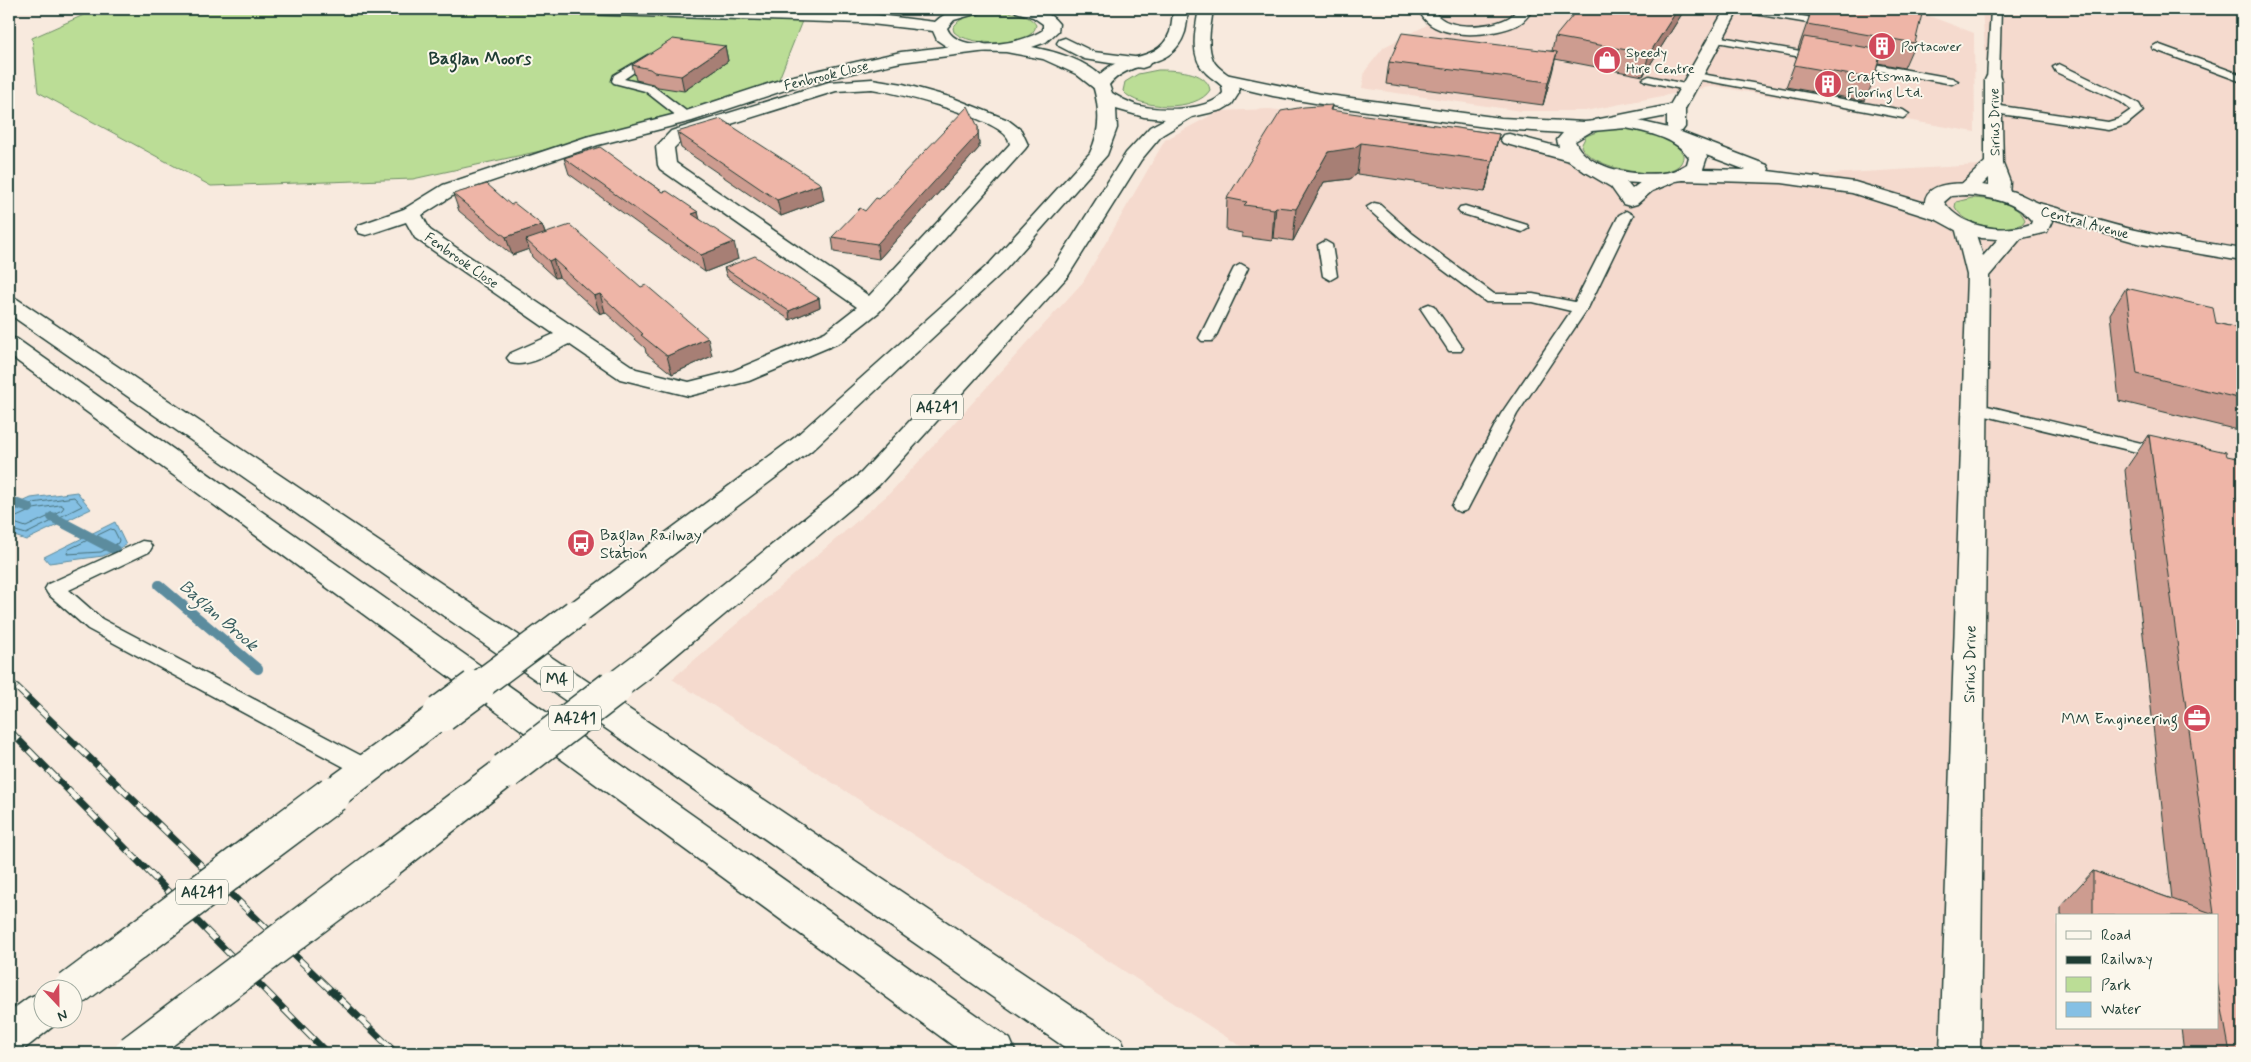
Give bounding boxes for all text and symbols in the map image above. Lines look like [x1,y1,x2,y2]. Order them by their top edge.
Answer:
building icon: Portacover [1867,31,1897,61]
place label: Portacover [1901,38,1962,56]
place label: Speedy Hire Centre [1626,44,1695,78]
shop icon: Speedy Hire Centre [1592,45,1622,75]
district label: Baglan Moors [429,47,532,73]
street label: Fenbrook Close [782,57,870,95]
place label: Craftsman Flooring Ltd. [1847,68,1923,104]
building icon: Craftsman Flooring Ltd. [1813,69,1843,99]
street label: Sirius Drive [1985,88,2005,156]
street label: Central Avenue [2038,202,2131,244]
street label: Fenbrook Close [421,229,502,293]
road number: A4241 [911,394,963,420]
place label: Baglan Railway Station [600,525,702,564]
bus stop icon: Baglan Railway Station [566,528,596,558]
water label: Baglan Brook [172,575,264,659]
street label: Sirius Drive [1959,625,1982,703]
road number: M4 [541,666,573,692]
office icon: MM Engineering [2182,703,2212,733]
road number: A4241 [549,706,601,730]
place label: MM Engineering [2061,709,2178,731]
road number: A4241 [176,880,228,904]
legend [2056,914,2218,1030]
text: Road [2101,926,2131,946]
text: Railway [2101,950,2153,970]
text: Park [2101,976,2131,996]
north arrow [32,980,82,1030]
text: Water [2101,1000,2141,1020]
text: N [55,1005,70,1025]

